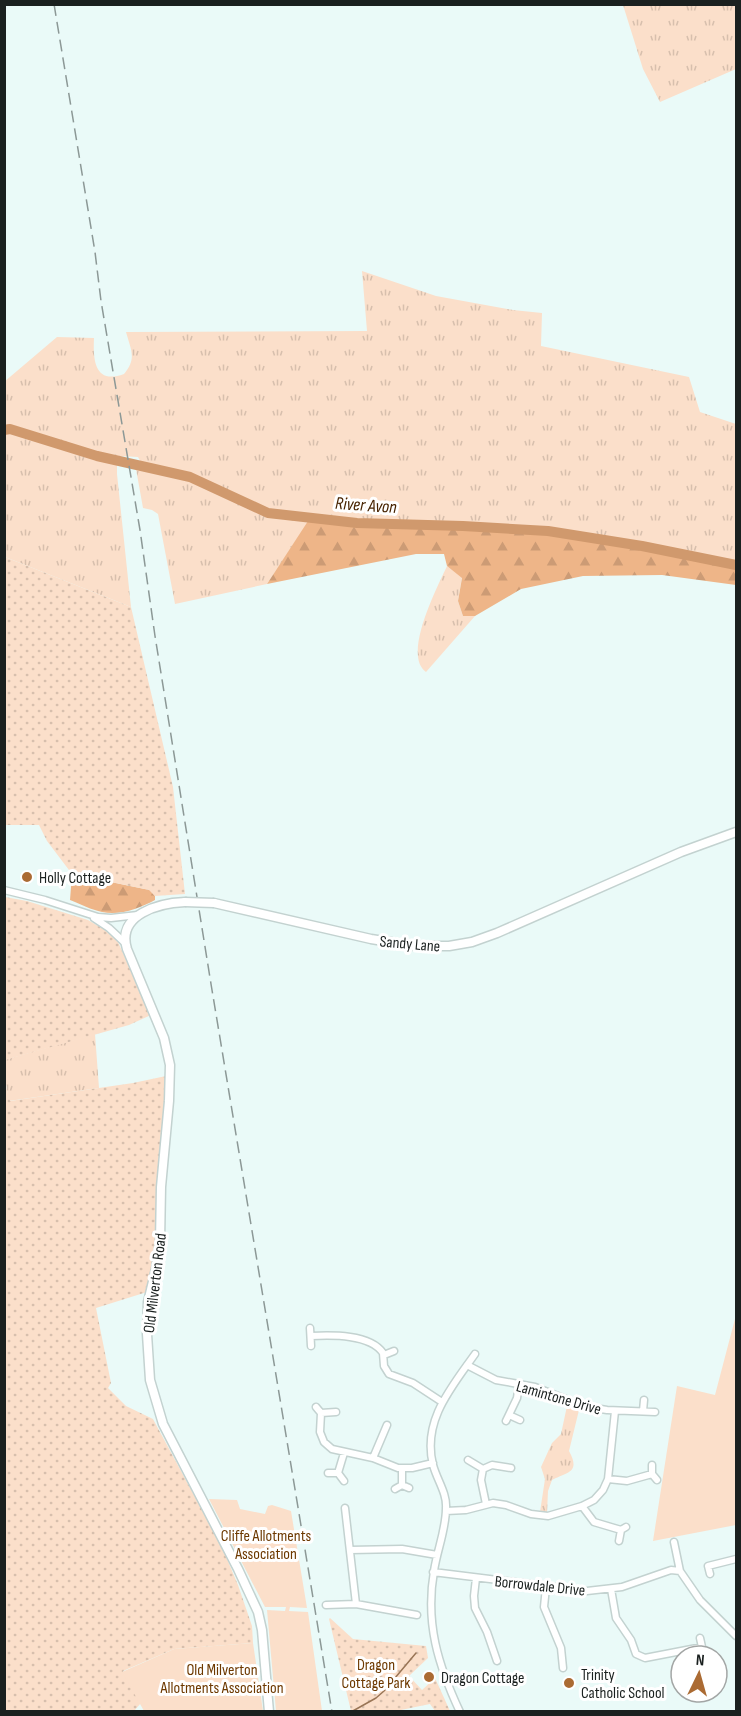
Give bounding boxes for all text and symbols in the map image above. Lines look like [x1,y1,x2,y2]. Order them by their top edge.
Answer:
water label: River Avon [334,493,398,518]
place label: Holly Cottage [39,869,111,888]
marker: Holly Cottage [20,870,34,884]
street label: Sandy Lane [379,932,441,957]
street label: Old Milverton Road [140,1232,171,1334]
street label: Lamintone Drive [514,1377,603,1420]
park label: Cliffe Allotments Association [221,1527,312,1564]
street label: Borrowdale Drive [494,1572,586,1601]
north arrow [669,1644,729,1704]
text: N [695,1651,705,1670]
park label: Dragon Cottage Park [342,1656,410,1693]
park label: Old Milverton Allotments Association [160,1661,283,1698]
place label: Trinity Catholic School [581,1666,665,1703]
place label: Dragon Cottage [441,1669,525,1688]
marker: Dragon Cottage [422,1670,436,1684]
marker: Trinity Catholic School [562,1676,576,1690]

